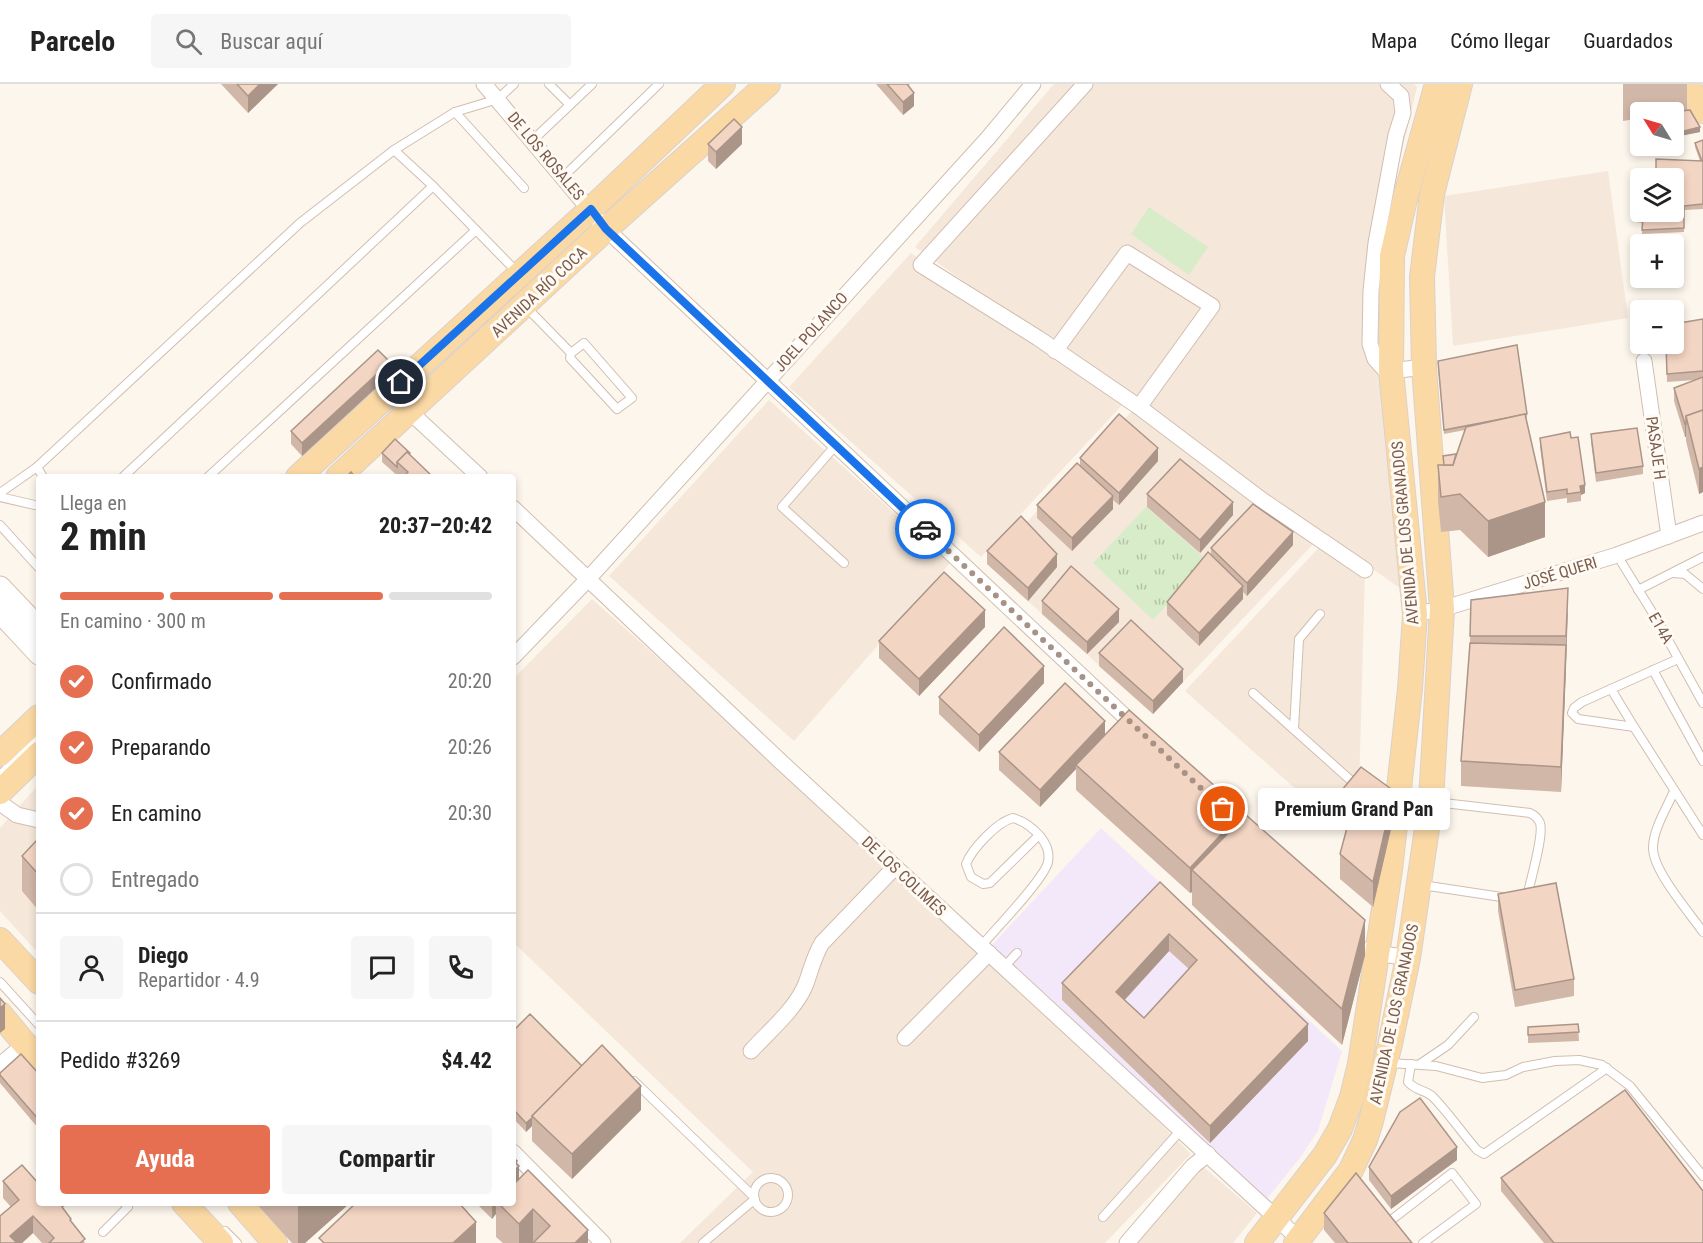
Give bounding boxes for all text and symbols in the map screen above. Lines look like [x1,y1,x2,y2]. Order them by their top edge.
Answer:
search box [151,14,571,68]
text: Parcelo [30,25,115,58]
icon: search [172,25,205,58]
text: Buscar aquí [220,29,323,54]
text: Mapa [1371,29,1417,53]
text: Cómo llegar [1450,29,1550,53]
text: Guardados [1583,29,1673,53]
north arrow [1630,102,1684,156]
map controls [1630,102,1684,354]
street label: DE LOS ROSALES [504,108,588,204]
button: layers [1630,168,1684,222]
button: + [1630,234,1684,288]
street label: AVENIDA RÍO COCA [487,243,591,341]
street label: JOEL POLANCO [770,288,852,376]
button: − [1630,300,1684,354]
pin [375,356,426,407]
icon: home [384,365,417,398]
street label: PASAJE H [1642,415,1670,481]
street label: AVENIDA DE LOS GRANADOS [1388,440,1422,626]
text: Llega en [60,491,127,515]
courier [895,499,955,559]
text: 20:37–20:42 [379,513,492,538]
icon: car [909,513,942,546]
text: 2 min [60,514,147,560]
street label: JOSÉ QUERI [1521,553,1599,593]
text: En camino · 300 m [60,609,206,633]
street label: E14A [1645,609,1677,647]
icon: check [60,665,93,698]
text: Confirmado [111,669,212,694]
text: 20:20 [448,669,492,693]
icon: check [60,731,93,764]
text: Preparando [111,735,211,760]
text: 20:26 [448,735,492,759]
pin [1197,783,1248,834]
callout: Premium Grand Pan [1259,788,1451,830]
icon: bag [1206,792,1239,825]
icon: check [60,797,93,830]
text: Premium Grand Pan [1275,797,1433,821]
text: En camino [111,801,202,826]
text: 20:30 [448,801,492,825]
street label: DE LOS COLIMES [858,832,950,920]
text: Entregado [111,867,199,892]
street label: AVENIDA DE LOS GRANADOS [1366,922,1422,1106]
button: person [60,936,123,999]
button: chat [351,936,414,999]
button: phone [429,936,492,999]
text: Diego [138,943,189,968]
text: Repartidor · 4.9 [138,968,260,992]
text: Pedido #3269 [60,1048,181,1073]
text: $4.42 [441,1048,492,1073]
button: Ayuda [60,1125,270,1194]
button: Compartir [282,1125,492,1194]

